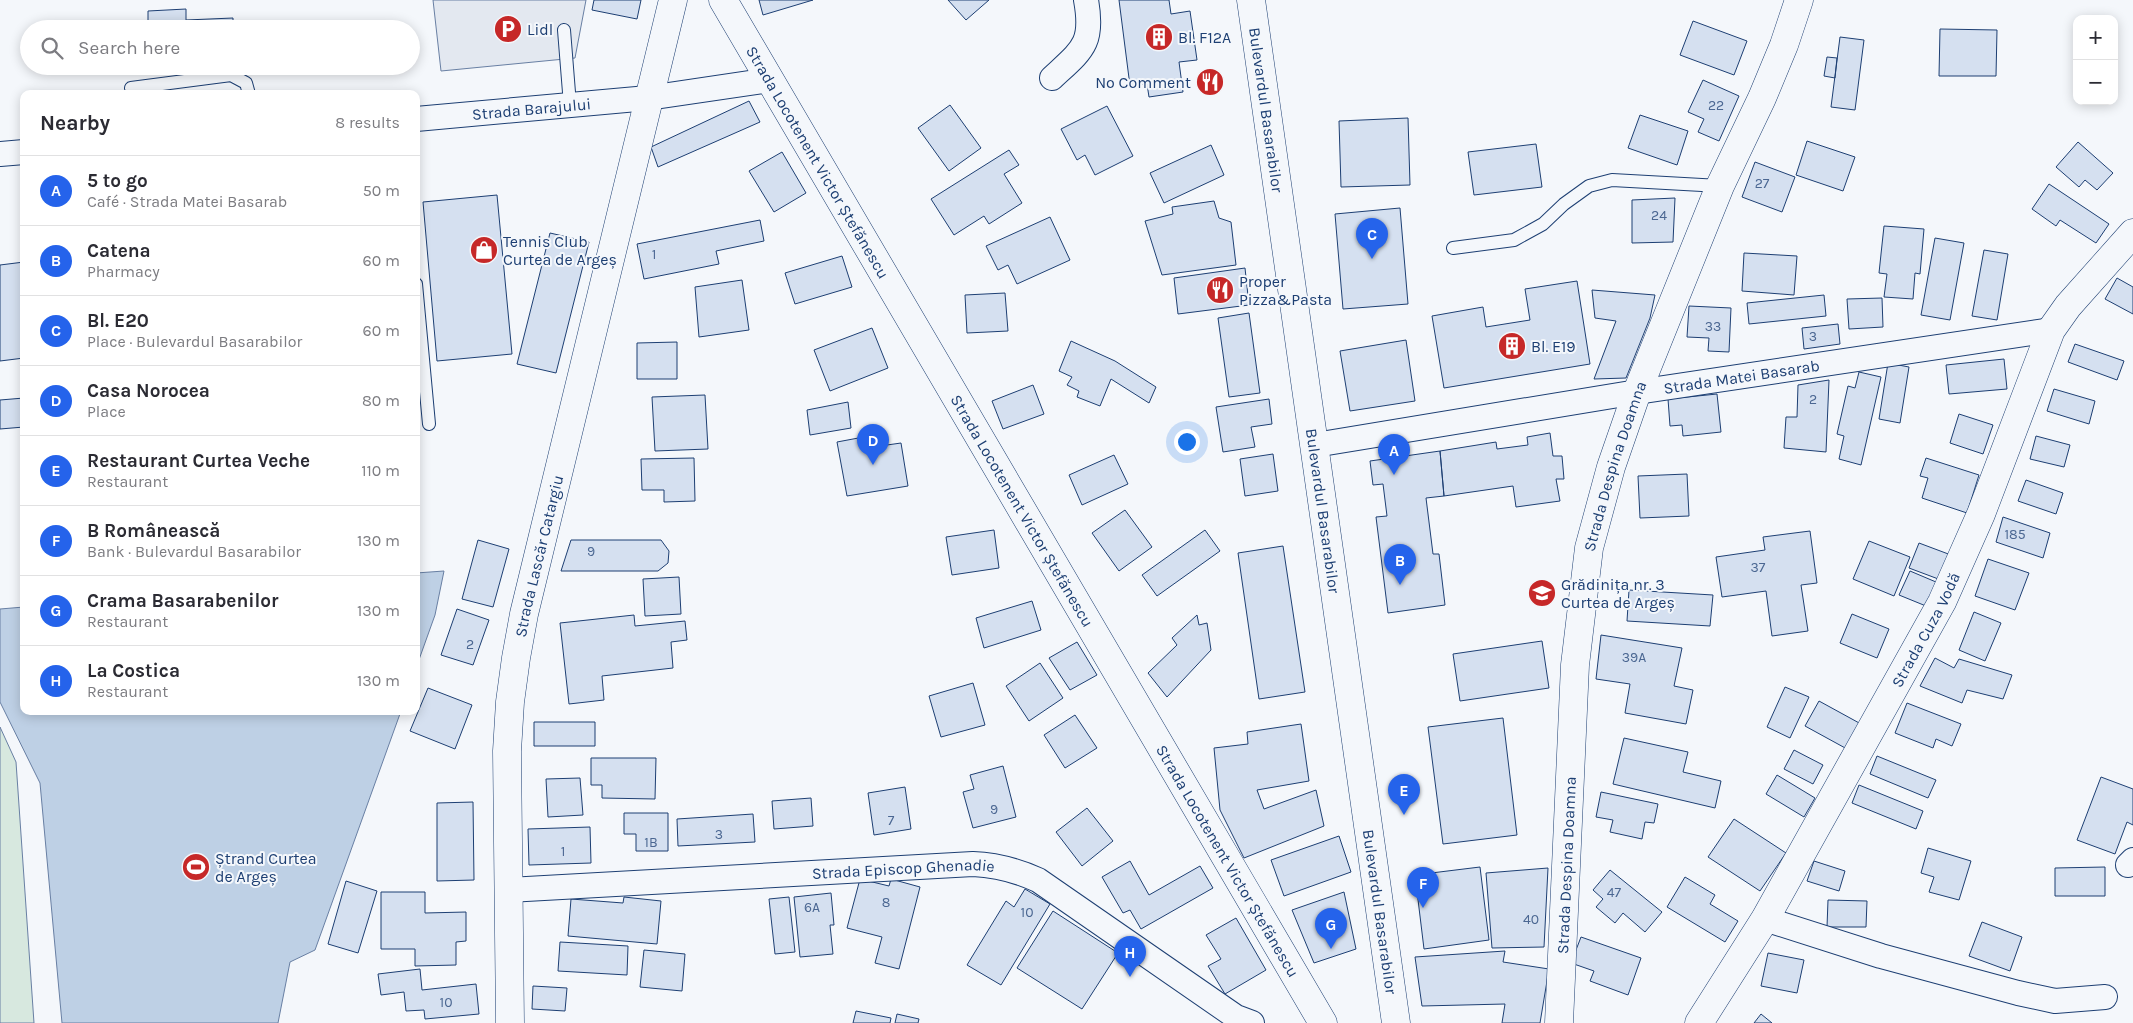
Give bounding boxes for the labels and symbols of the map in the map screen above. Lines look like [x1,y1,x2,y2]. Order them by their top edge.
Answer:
parking icon: Lidl [493,14,523,44]
place label: Lidl [527,20,553,39]
building icon: Bl. F12A [1144,22,1174,52]
street label: Bulevardul Basarabilor [1245,26,1288,194]
place label: Bl. F12A [1178,28,1231,47]
street label: Strada Locotenent Victor Ștefănescu [743,43,894,282]
restaurant icon: No Comment [1195,67,1225,97]
place label: No Comment [1095,73,1191,92]
street label: Strada Barajului [471,94,592,123]
house number: 22 [1708,97,1724,114]
house number: 27 [1755,175,1770,192]
house number: 24 [1651,207,1667,224]
pin: C [1356,218,1388,259]
place label: Tennis Club Curtea de Argeș [503,232,617,269]
shop icon: Tennis Club Curtea de Argeș [469,235,499,265]
house number: 1 [652,246,656,263]
place label: Proper Pizza&Pasta [1239,272,1332,309]
restaurant icon: Proper Pizza&Pasta [1205,275,1235,305]
house number: 33 [1705,318,1721,335]
house number: 3 [1809,328,1817,345]
building icon: Bl. E19 [1497,331,1527,361]
place label: Bl. E19 [1531,337,1576,356]
street label: Strada Matei Basarab [1662,355,1821,397]
street label: Strada Despina Doamna [1579,378,1650,553]
street label: Strada Locotenent Victor Ștefănescu [947,391,1098,630]
house number: 2 [1809,391,1817,408]
pin: D [857,424,889,465]
street label: Bulevardul Basarabilor [1302,427,1345,595]
your location [1174,429,1200,455]
pin: A [1378,434,1410,475]
street label: Strada Lascăr Catargiu [510,473,567,639]
house number: 185 [2004,526,2026,543]
house number: 9 [587,543,595,560]
pin: B [1384,544,1416,585]
house number: 37 [1751,559,1766,576]
street label: Strada Cuza Vodă [1887,569,1963,691]
place label: Grădinița nr. 3 Curtea de Argeș [1561,575,1675,612]
school or university icon: Grădinița nr. 3 Curtea de Argeș [1527,578,1557,608]
house number: 2 [466,636,474,653]
house number: 39A [1622,649,1646,666]
street label: Strada Locotenent Victor Ștefănescu [1152,741,1303,980]
pin: E [1388,774,1420,815]
street label: Strada Despina Doamna [1553,776,1580,954]
house number: 9 [990,801,998,818]
house number: 7 [888,812,895,829]
house number: 3 [715,826,723,843]
street label: Bulevardul Basarabilor [1359,828,1401,996]
house number: 1B [644,834,658,851]
house number: 1 [561,843,565,860]
place label: Ștrand Curtea de Argeș [215,849,317,886]
sports icon: Ștrand Curtea de Argeș [181,852,211,882]
street label: Strada Episcop Ghenadie [811,854,996,882]
pin: F [1407,867,1439,908]
house number: 47 [1607,884,1622,901]
house number: 8 [882,894,890,911]
house number: 6A [804,899,820,916]
house number: 10 [1021,904,1033,921]
pin: G [1315,908,1347,949]
house number: 40 [1523,911,1539,928]
pin: H [1114,936,1146,977]
house number: 10 [440,994,452,1011]

